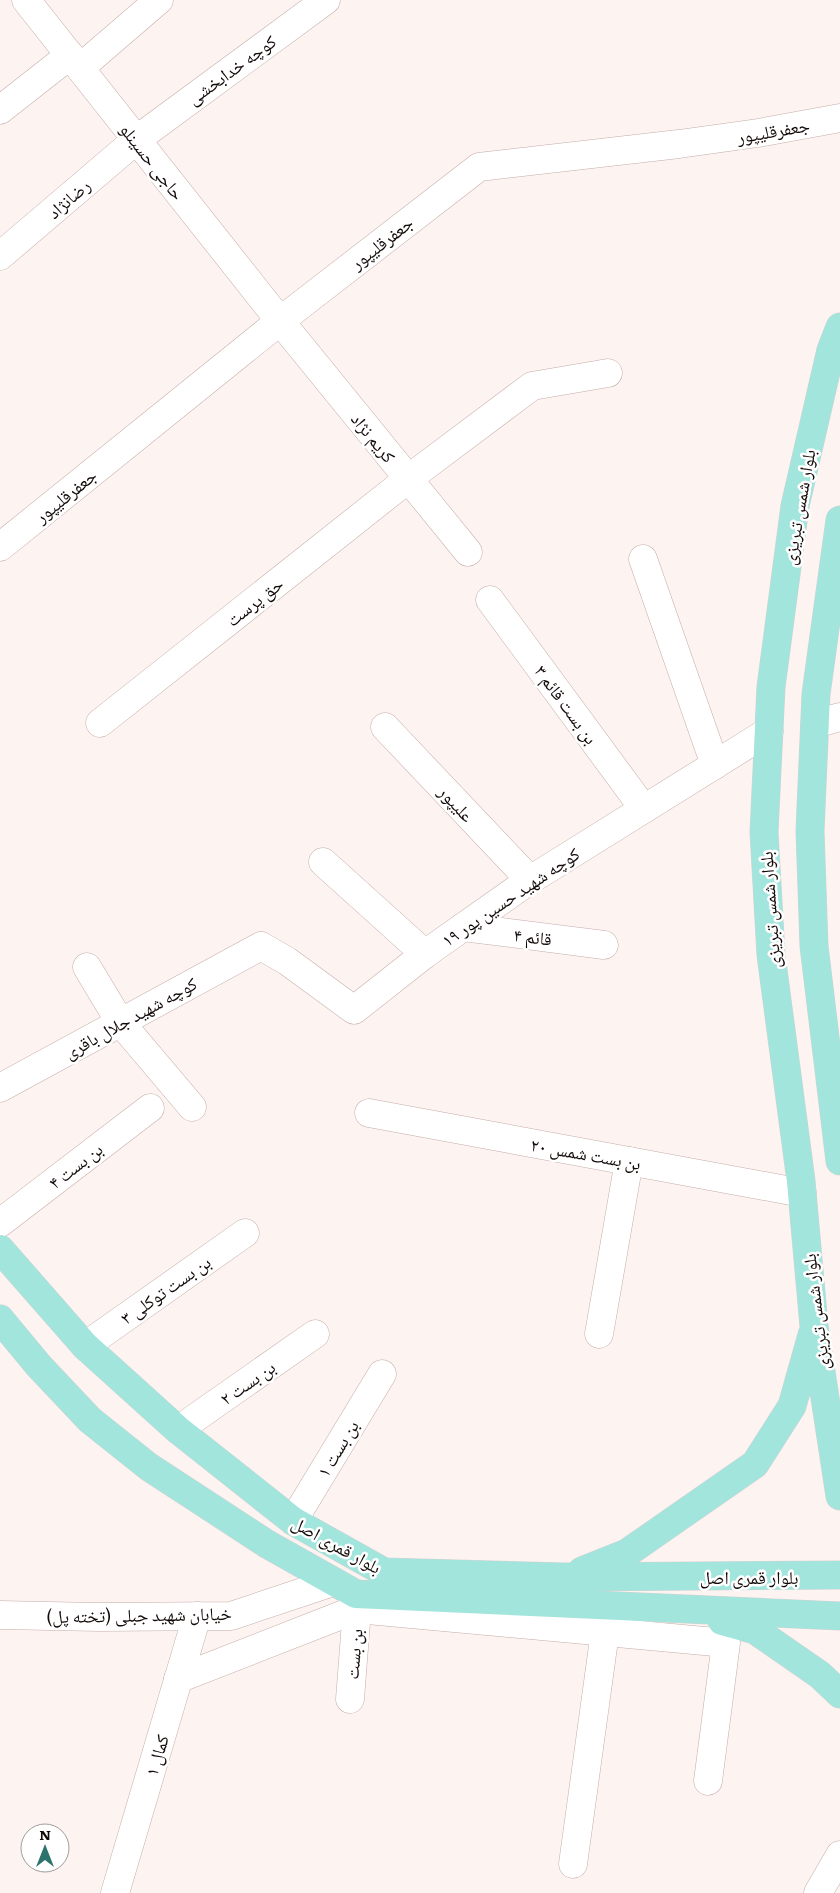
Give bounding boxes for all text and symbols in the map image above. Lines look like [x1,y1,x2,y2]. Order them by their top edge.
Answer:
street label: کوچه خدابخشی [181,27,282,111]
street label: جعفرقلیپور [734,110,812,150]
street label: حاجی حسینلو [114,117,192,205]
street label: رضانژاد [40,172,96,224]
street label: جعفرقلیپور [343,209,418,276]
street label: کریم نژاد [345,406,403,468]
street label: بلوار شمس تبریزی [775,447,821,567]
street label: جعفرقلیپور [27,461,102,529]
street label: حق پرست [219,570,289,632]
street label: بن بست قائم ۳ [529,659,605,749]
street label: علیپور [432,778,481,828]
street label: کوچه شهید حسین پور ۱۹ [435,839,585,952]
street label: بلوار شمس تبریزی [751,851,787,969]
street label: قائم ۴ [512,920,554,952]
street label: کوچه شهید جلال باقری [58,969,202,1065]
street label: بن بست شمس ۲۰ [529,1130,643,1176]
street label: بن بست ۴ [42,1135,108,1195]
street label: بن بست توکلی ۳ [114,1248,216,1330]
street label: بلوار شمس تبریزی [794,1252,836,1372]
street label: بن بست ۲ [214,1353,280,1411]
street label: بن بست ۱ [309,1414,365,1482]
street label: بلوار قمری اصل [287,1508,387,1580]
street label: بلوار قمری اصل [700,1563,798,1590]
street label: خیابان شهید جبلی (تخته پل) [46,1599,232,1629]
street label: بن بست [337,1628,369,1680]
street label: کمال ۱ [137,1731,175,1779]
north arrow [20,1823,70,1873]
text: N [39,1824,51,1844]

